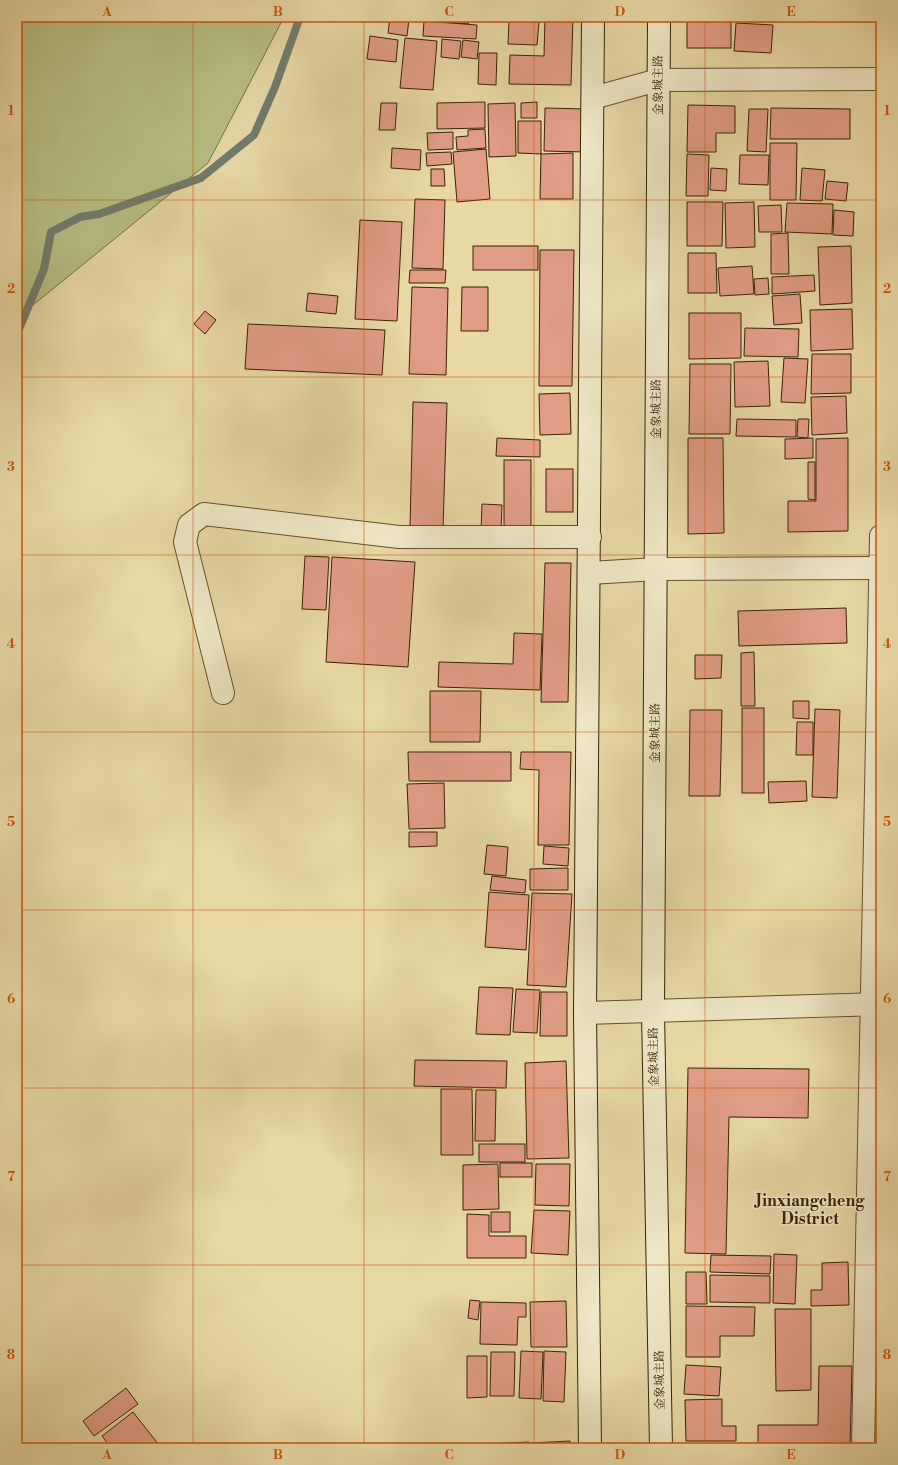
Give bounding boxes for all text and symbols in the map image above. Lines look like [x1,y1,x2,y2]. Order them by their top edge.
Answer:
text: A [101,4,112,20]
text: B [273,4,283,20]
text: C [444,4,454,20]
text: D [615,4,625,20]
text: E [786,4,796,20]
street label: 金象城主路 [651,55,666,115]
text: 1 [8,103,15,119]
text: 1 [884,103,891,119]
text: 2 [7,281,15,297]
text: 2 [883,281,891,297]
street label: 金象城主路 [649,379,664,439]
text: 3 [7,459,15,475]
text: 3 [883,459,891,475]
text: 4 [7,636,16,652]
text: 4 [883,636,892,652]
street label: 金象城主路 [648,703,663,763]
text: 5 [7,814,15,830]
text: 5 [883,814,891,830]
text: 6 [7,991,15,1007]
text: 6 [883,991,891,1007]
street label: 金象城主路 [646,1027,662,1087]
text: 7 [7,1169,15,1185]
text: 7 [883,1169,891,1185]
district label: Jinxiangcheng District [754,1191,865,1229]
text: 8 [7,1347,15,1363]
text: 8 [883,1347,891,1363]
street label: 金象城主路 [652,1350,668,1410]
text: A [101,1447,112,1463]
text: B [273,1447,283,1463]
text: C [444,1447,454,1463]
text: D [615,1447,625,1463]
text: E [786,1447,796,1463]

